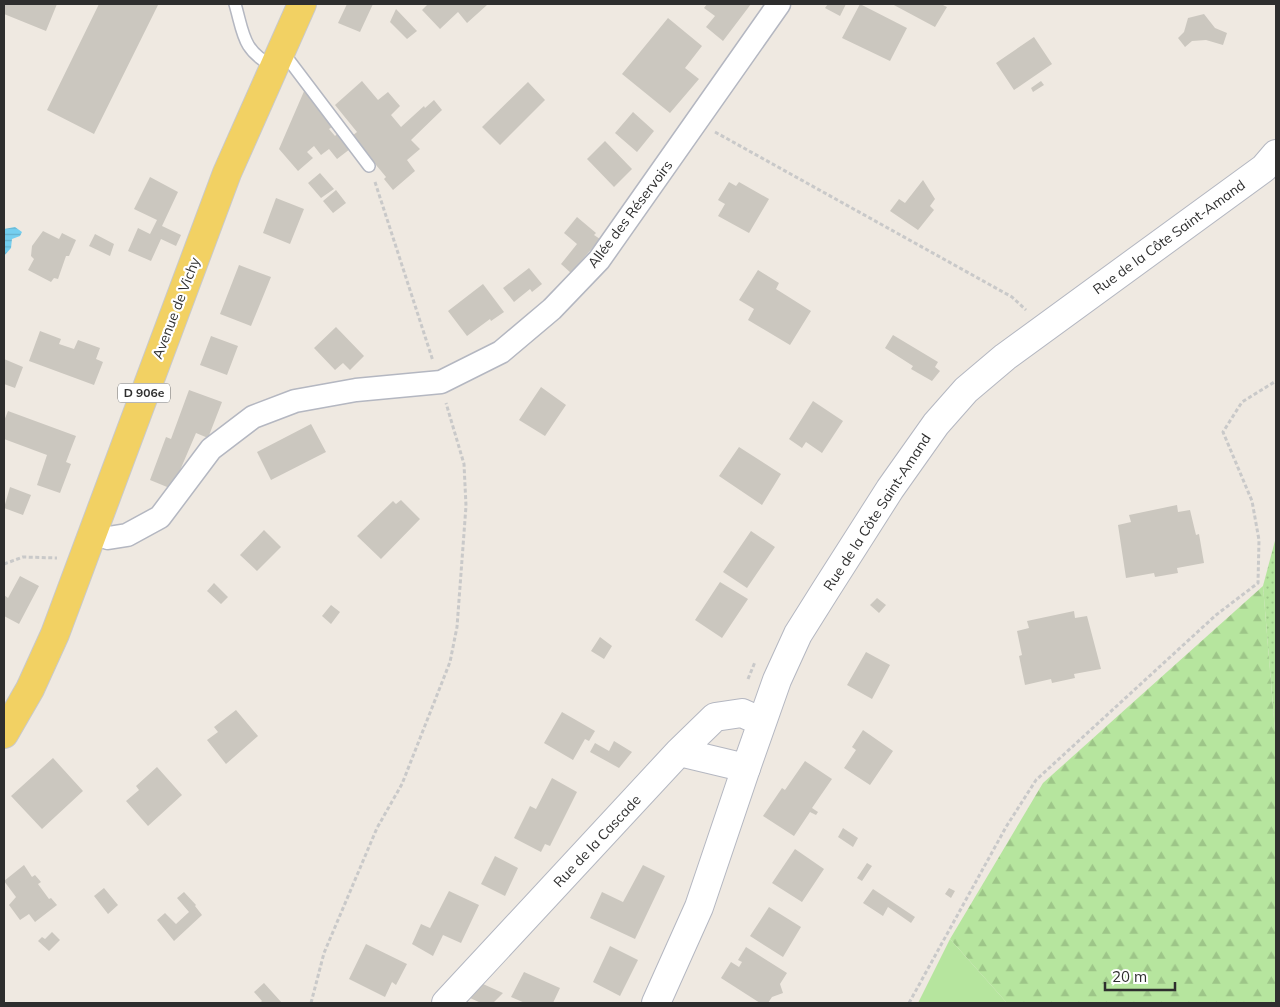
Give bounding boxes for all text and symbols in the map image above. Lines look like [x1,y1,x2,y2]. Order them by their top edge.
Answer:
street label: Allée des Réservoirs [584,157,676,271]
street label: Rue de la Côte Saint-Amand [1089,176,1249,298]
street label: Avenue de Vichy [148,254,204,362]
road number: D 906e [118,383,170,402]
street label: Rue de la Côte Saint-Amand [819,430,935,594]
street label: Rue de la Cascade [549,791,645,891]
scale bar [1105,960,1175,992]
text: 20 m [1112,967,1147,986]

